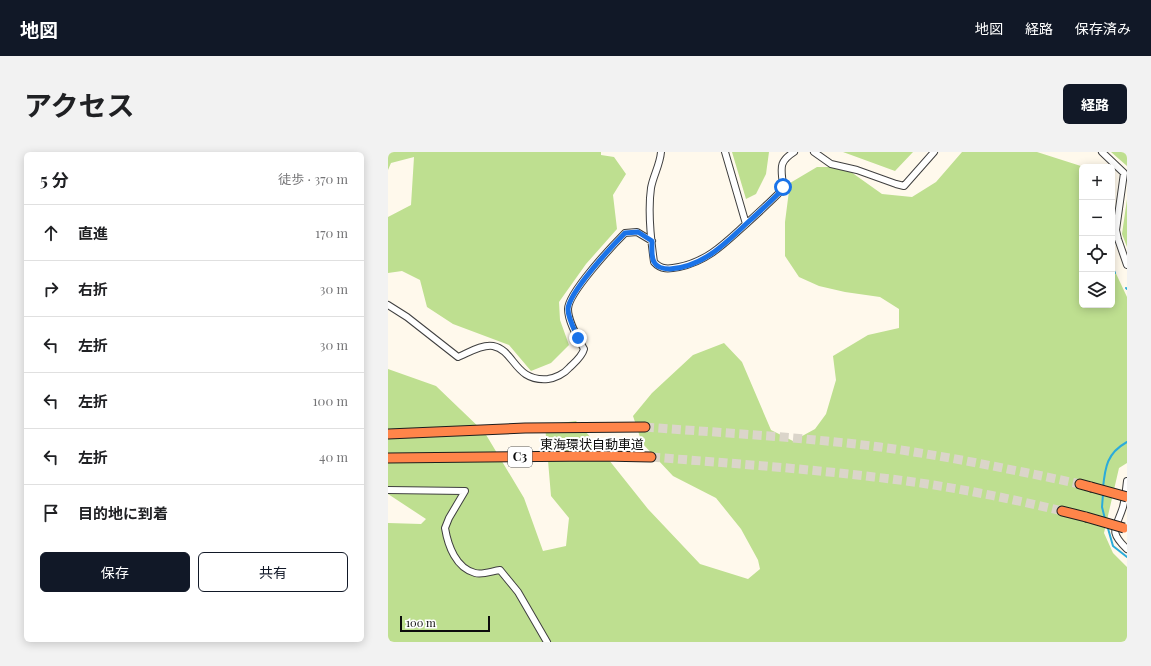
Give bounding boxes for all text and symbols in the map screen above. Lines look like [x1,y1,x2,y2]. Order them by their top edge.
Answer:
text: 地図 [20,16,58,42]
text: 地図 [975,19,1003,38]
text: 経路 [1025,19,1053,38]
text: 保存済み [1075,19,1131,38]
button: 経路 [1063,84,1127,124]
text: アクセス [24,86,135,123]
map controls [1079,164,1115,308]
button: + [1079,164,1115,200]
text: 5 分 [40,168,69,190]
text: 徒歩 · 370 m [278,170,348,187]
route start [774,178,792,196]
button: − [1079,200,1115,236]
icon: ahead [40,222,62,244]
text: 直進 [78,223,108,243]
text: 170 m [315,224,348,241]
button: locate [1079,236,1115,272]
button: layers [1079,272,1115,308]
icon: right [40,278,62,300]
text: 右折 [78,279,108,299]
text: 30 m [320,280,348,297]
route end [569,329,587,347]
icon: left [40,334,62,356]
text: 左折 [78,335,108,355]
text: 30 m [320,336,348,353]
icon: left [40,390,62,412]
text: 左折 [78,391,108,411]
text: 100 m [313,392,348,409]
street label: 東海環状自動車道 [540,435,644,452]
icon: left [40,446,62,468]
text: 左折 [78,447,108,467]
road number: C3 [508,447,532,467]
text: 40 m [319,448,348,465]
icon: arrive [40,502,62,524]
text: 目的地に到着 [78,503,168,523]
button: 保存 [40,552,190,592]
button: 共有 [198,552,348,592]
scale bar [400,614,490,633]
text: 100 m [406,615,436,630]

